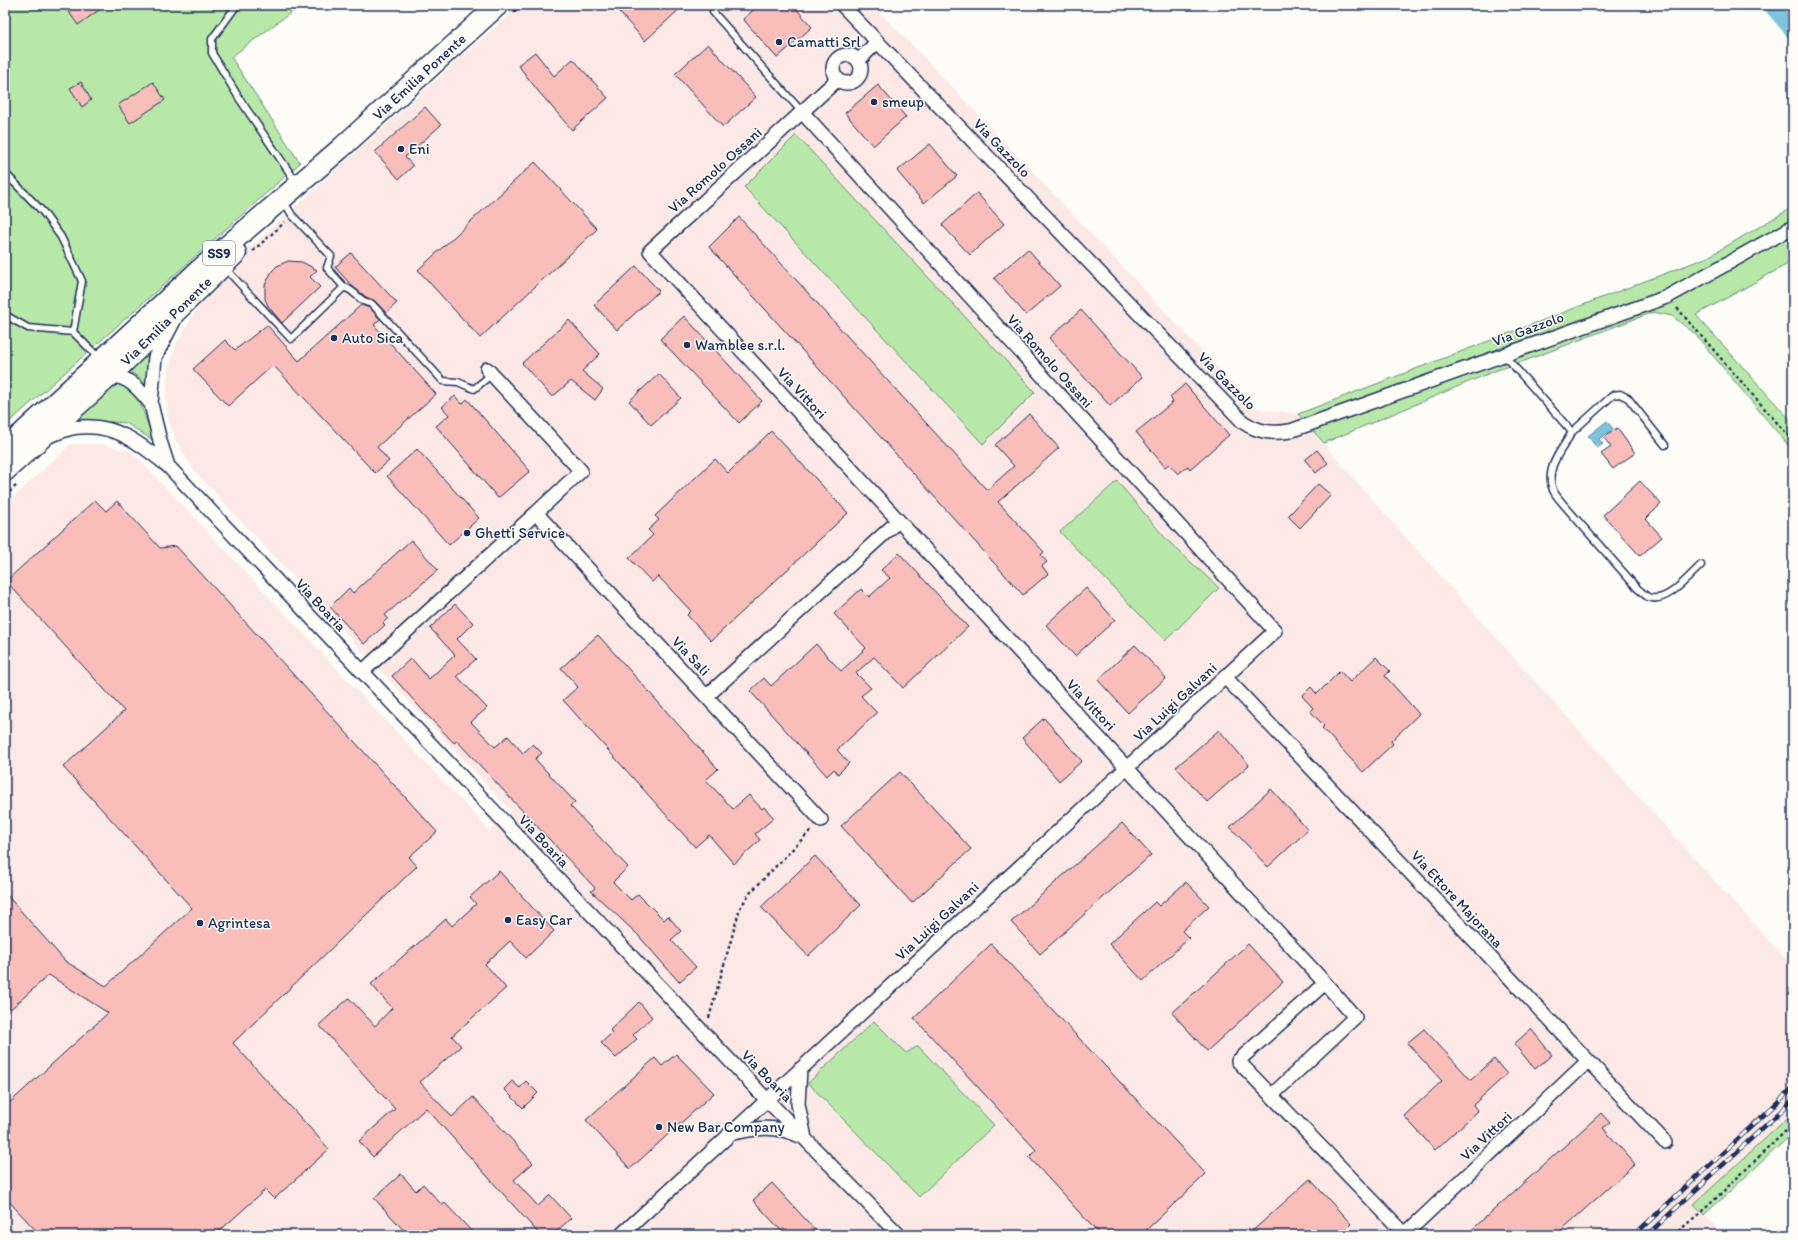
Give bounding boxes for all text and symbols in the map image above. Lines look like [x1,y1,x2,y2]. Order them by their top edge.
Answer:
street label: Via Emilia Ponente [369,30,470,124]
place label: Camatti Srl [787,33,861,51]
marker: Camatti Srl [774,37,784,47]
place label: smeup [882,93,924,111]
marker: smeup [869,97,879,107]
street label: Via Gazzolo [970,115,1034,181]
street label: Via Romolo Ossani [664,123,766,217]
place label: Eni [409,140,430,158]
marker: Eni [396,144,406,154]
road number: SS9 [203,241,235,265]
street label: Via Emilia Ponente [117,273,215,370]
street label: Via Gazzolo [1490,308,1566,350]
street label: Via Romolo Ossani [1003,310,1097,412]
place label: Auto Sica [342,329,403,347]
marker: Auto Sica [329,333,339,343]
place label: Wamblee s.r.l. [695,336,785,354]
marker: Wamblee s.r.l. [682,340,692,350]
street label: Via Gazzolo [1194,348,1260,414]
street label: Via Vittori [774,363,830,423]
place label: Ghetti Service [475,524,565,542]
marker: Ghetti Service [462,528,472,538]
street label: Via Boaria [292,575,350,635]
street label: Via Sali [668,632,714,680]
street label: Via Luigi Galvani [1130,659,1220,745]
street label: Via Vittori [1063,675,1119,735]
street label: Via Boaria [515,811,573,871]
street label: Via Ettore Majorana [1407,847,1507,952]
street label: Via Luigi Galvani [892,878,982,964]
place label: Easy Car [516,911,572,929]
place label: Agrintesa [208,914,271,932]
marker: Easy Car [503,915,513,925]
marker: Agrintesa [195,918,205,928]
street label: Via Boaria [738,1046,797,1106]
street label: Via Vittori [1456,1108,1516,1164]
place label: New Bar Company [667,1118,785,1136]
marker: New Bar Company [654,1122,664,1132]

